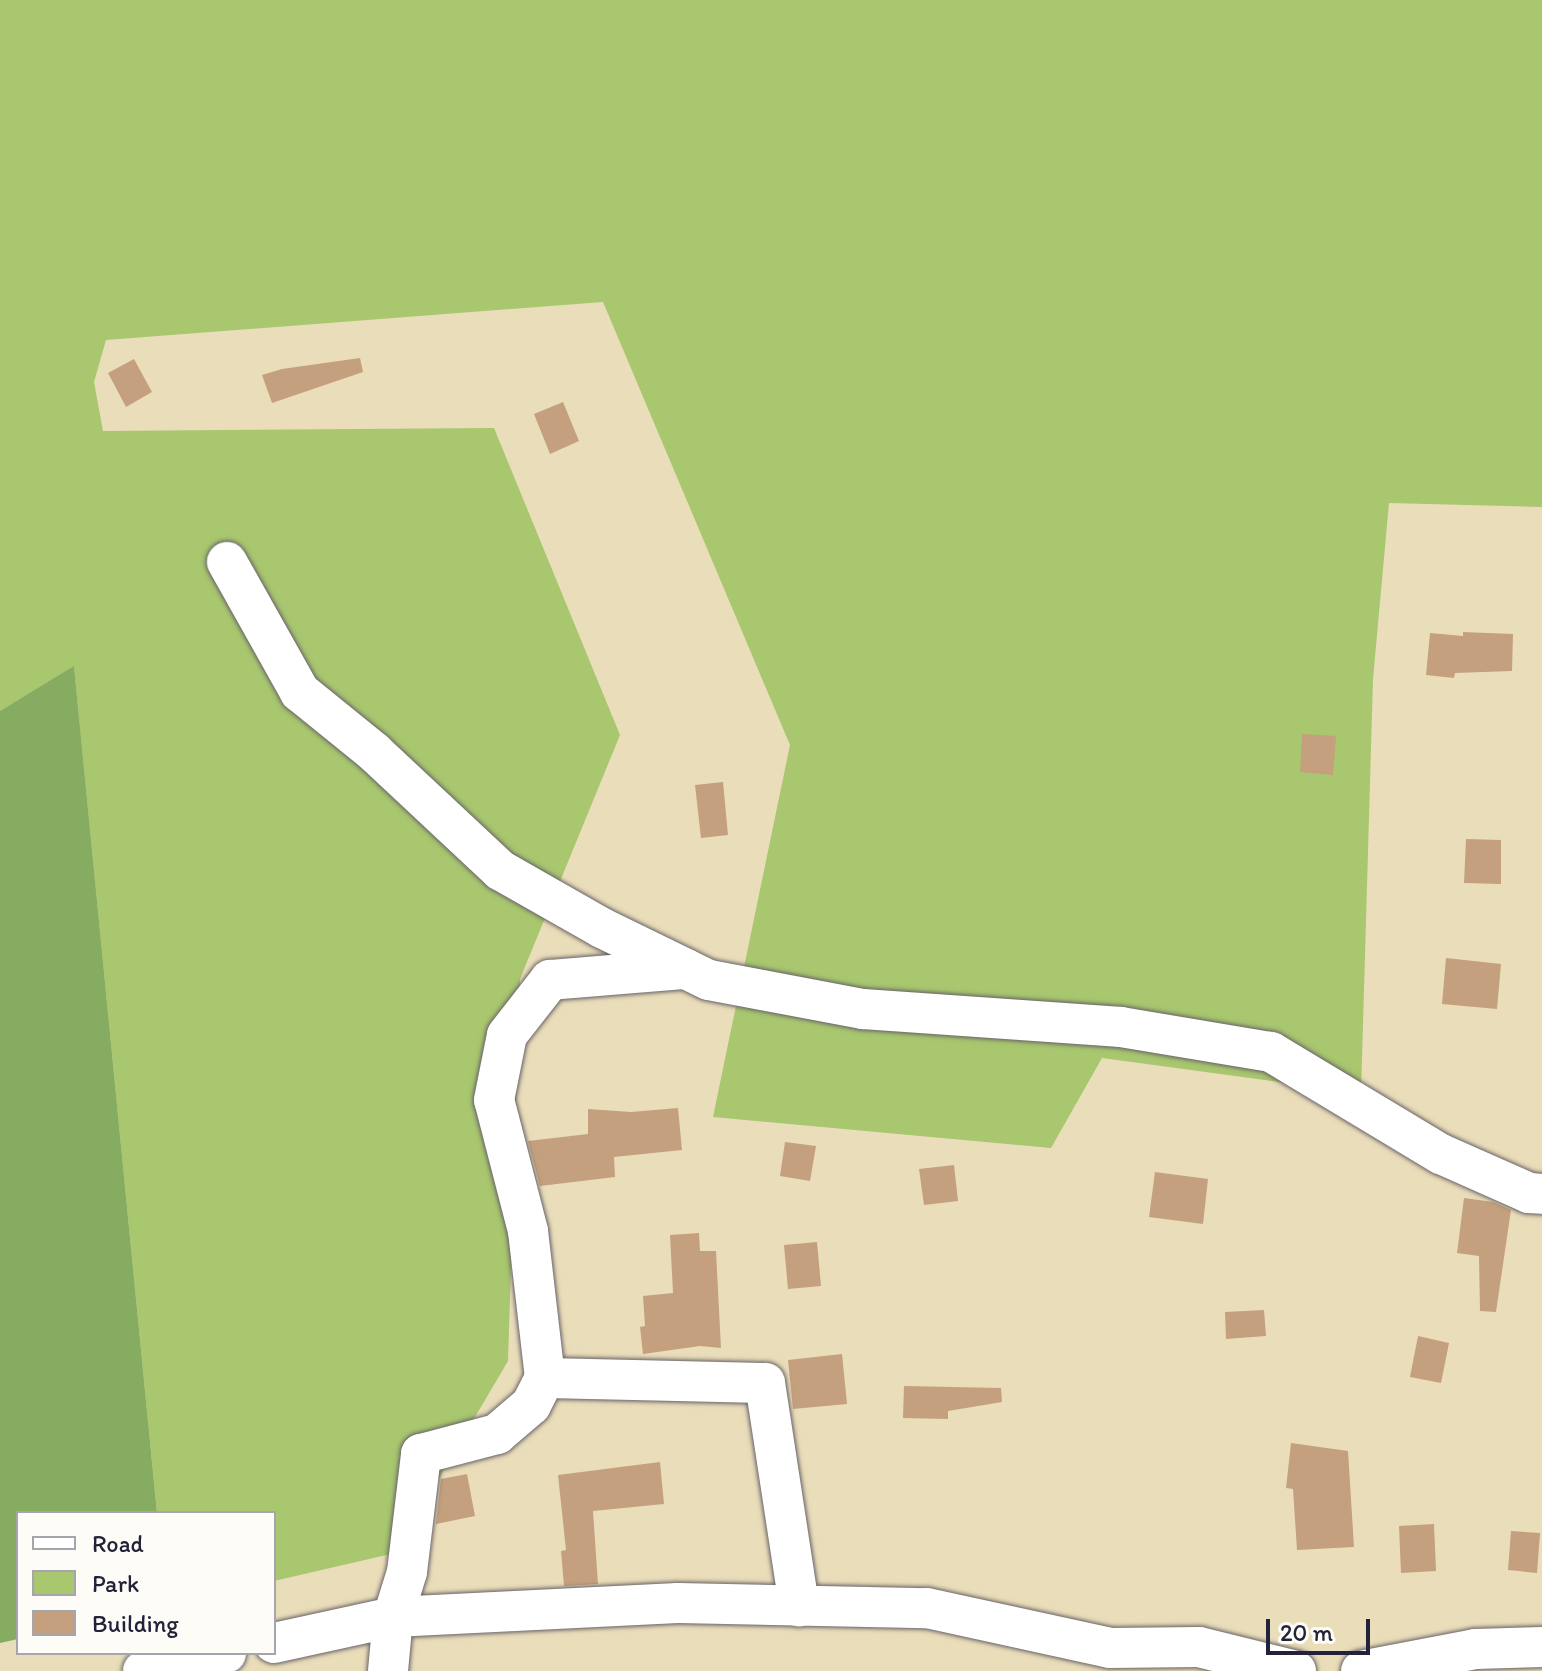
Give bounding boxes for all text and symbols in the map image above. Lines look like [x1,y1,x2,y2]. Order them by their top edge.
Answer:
legend [16,1511,276,1655]
text: Road [92,1529,144,1558]
text: Park [92,1569,139,1598]
scale bar [1270,1603,1374,1653]
text: Building [92,1609,179,1638]
text: 20 m [1280,1618,1333,1647]

